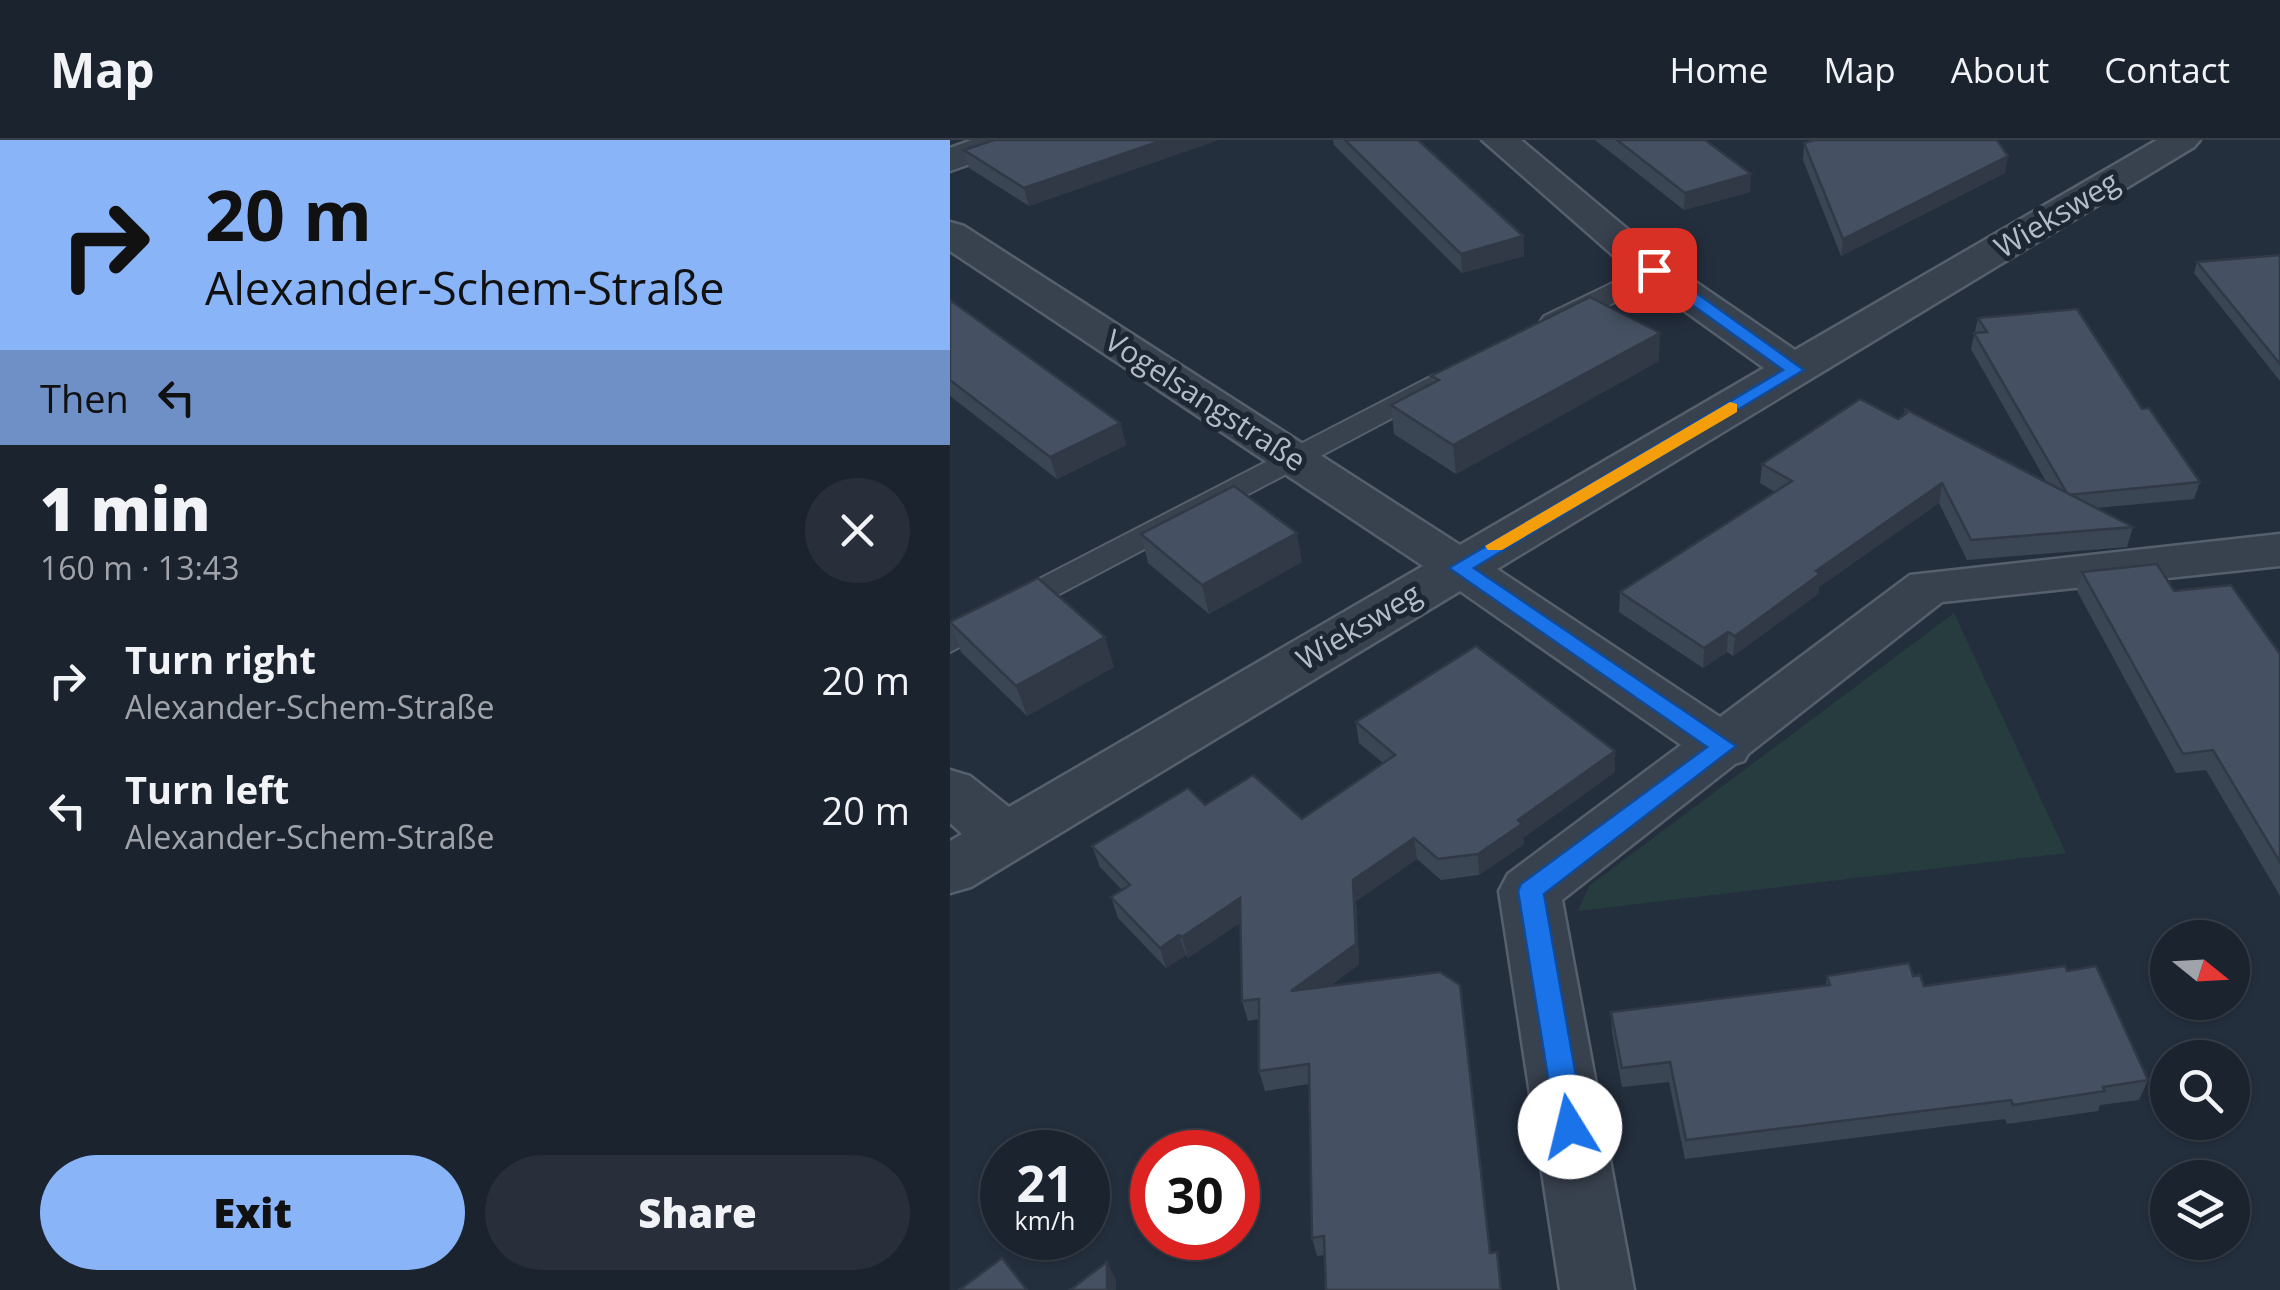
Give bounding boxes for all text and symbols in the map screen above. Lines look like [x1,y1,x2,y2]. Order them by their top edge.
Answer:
text: Map [50,37,155,102]
text: Home [1669,46,1768,93]
text: Map [1823,46,1896,93]
text: About [1951,46,2049,93]
text: Contact [2104,46,2230,93]
street label: Wieksweg [1986,160,2126,267]
text: 20 m [205,166,372,262]
icon: right [40,180,170,310]
pin [1612,228,1697,313]
icon: arrive [1627,243,1682,298]
text: Alexander-Schem-Straße [205,257,725,318]
street label: Vogelsangstraße [1097,319,1314,480]
icon: left [149,370,204,425]
text: Then [40,372,129,424]
text: 1 min [40,467,210,549]
button: close [805,478,910,583]
text: 160 m · 13:43 [40,546,239,589]
street label: Wieksweg [1288,572,1428,679]
text: Turn right [125,633,316,685]
icon: right [40,653,95,708]
text: 20 m [821,654,910,706]
text: Alexander-Schem-Straße [125,685,494,728]
text: Turn left [125,763,289,815]
icon: left [40,783,95,838]
text: 20 m [821,784,910,836]
text: Alexander-Schem-Straße [125,815,494,858]
north arrow [2150,920,2250,1020]
map controls [2150,920,2250,1260]
button: search [2150,1040,2250,1140]
position arrow [1518,1075,1622,1179]
speed limit sign: 30 [1130,1130,1260,1260]
text: 21 [1016,1149,1074,1217]
button: Exit [40,1155,465,1270]
button: Share [485,1155,910,1270]
button: layers [2150,1160,2250,1260]
text: km/h [1015,1203,1075,1237]

